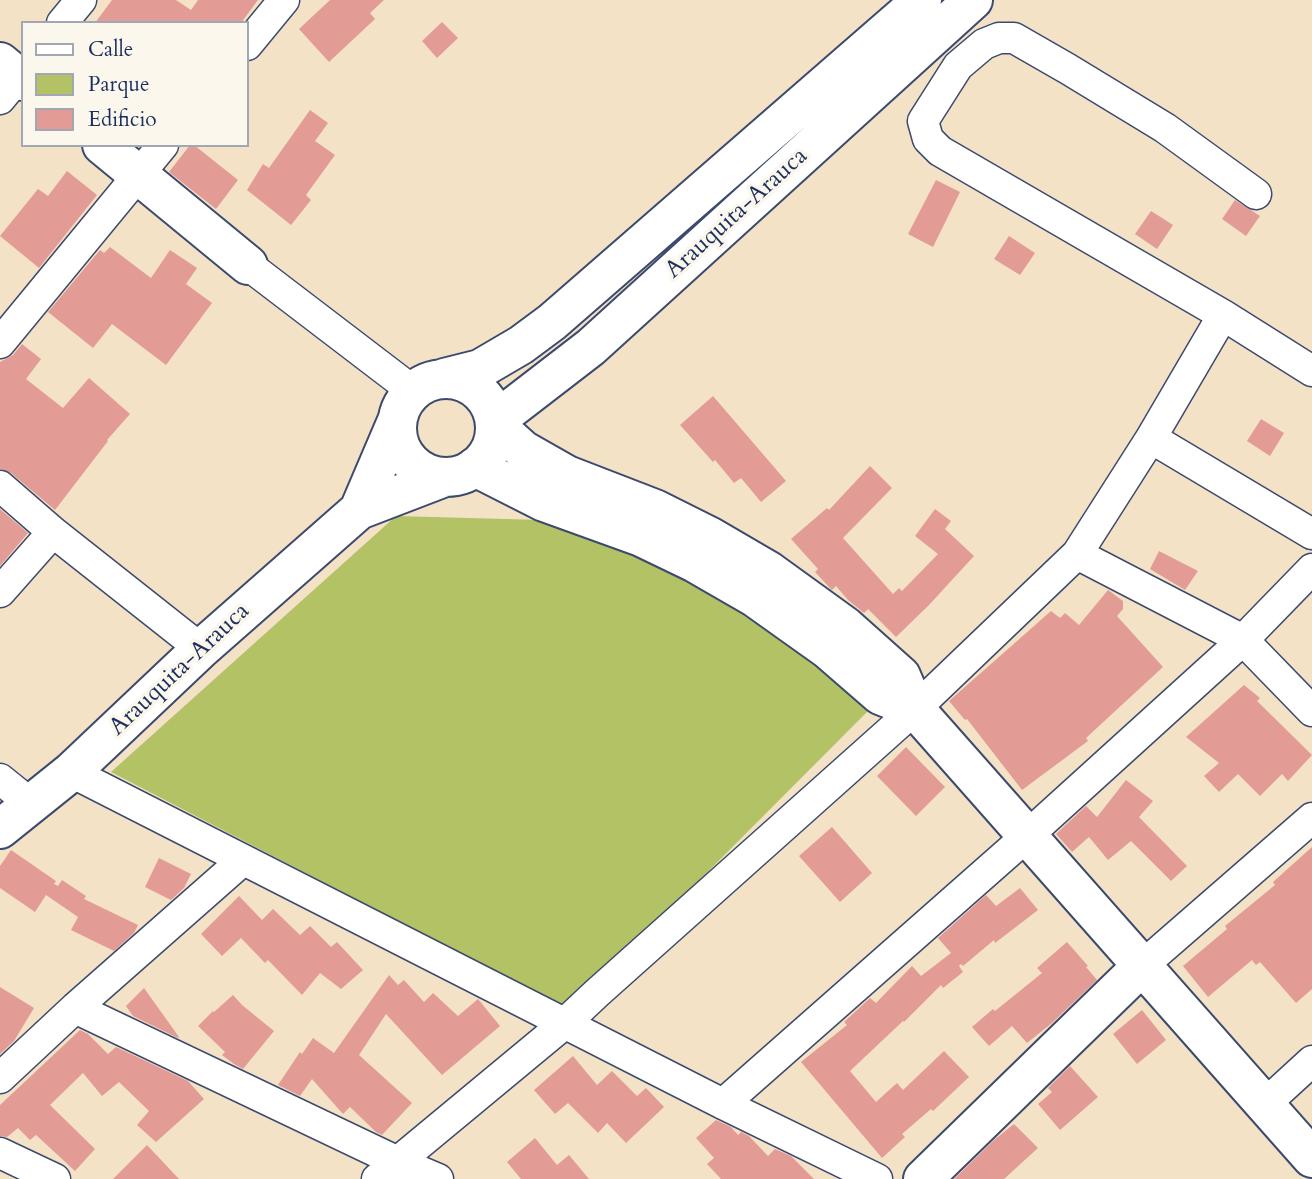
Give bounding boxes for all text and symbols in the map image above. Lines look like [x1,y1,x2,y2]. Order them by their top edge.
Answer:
legend [21,21,248,147]
text: Calle [88,35,133,64]
text: Parque [88,70,149,99]
text: Edificio [88,105,157,134]
street label: Arauquita-Arauca [660,143,814,285]
street label: Arauquita-Arauca [104,598,256,742]

